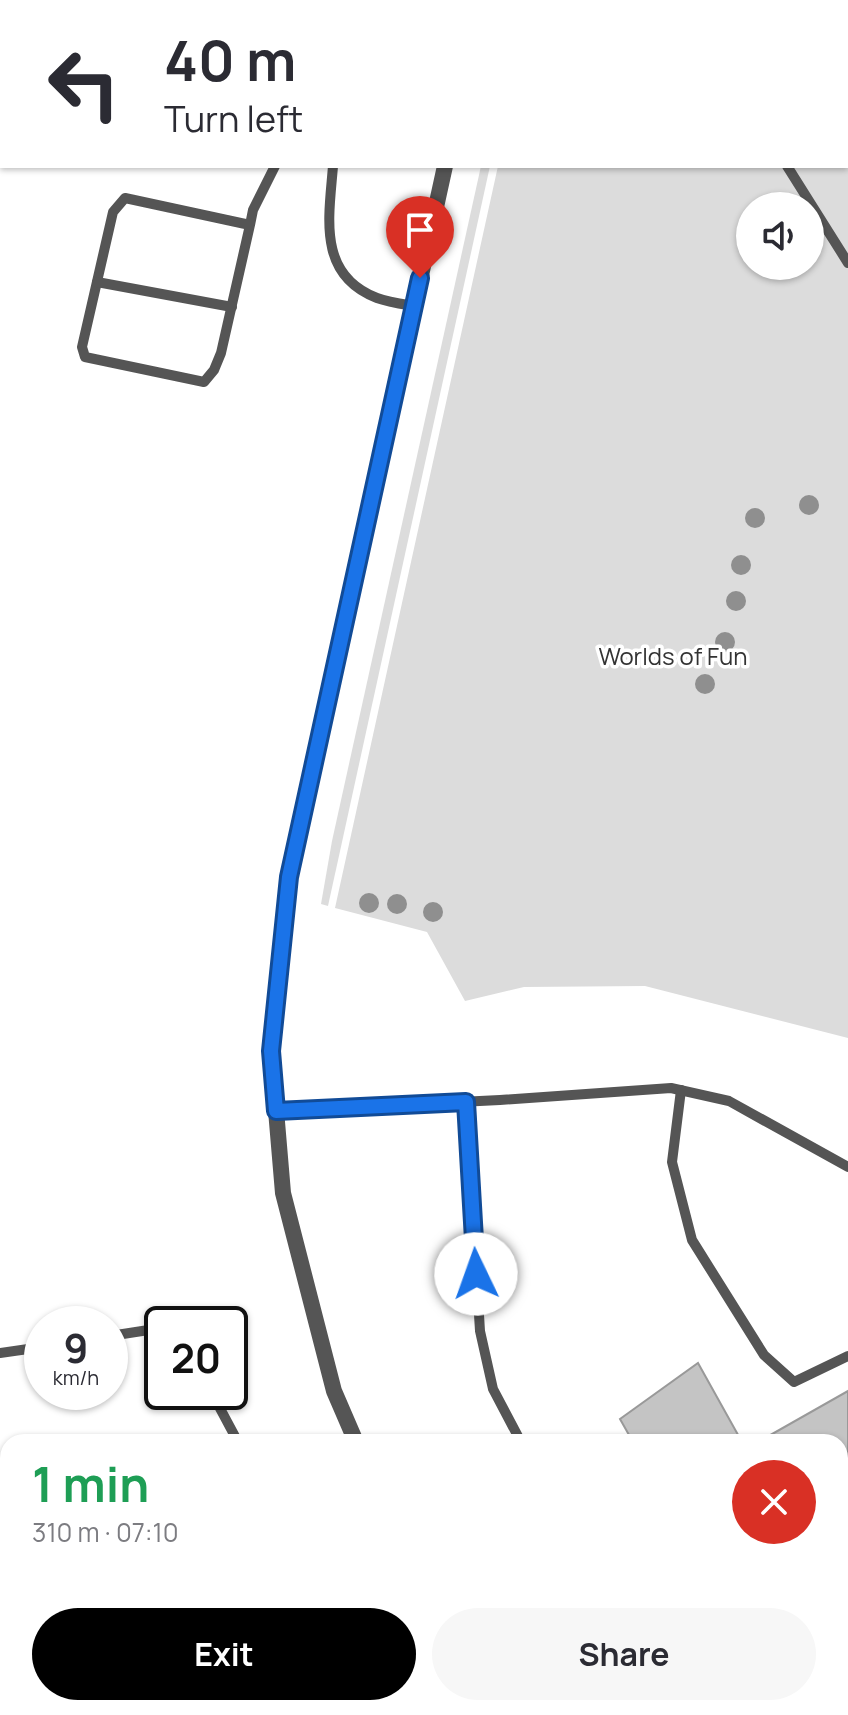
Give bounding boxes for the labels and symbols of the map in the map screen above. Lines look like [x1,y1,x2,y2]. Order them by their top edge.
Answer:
pin [386,196,454,278]
park label: Worlds of Fun [598,639,748,672]
position arrow [434,1232,518,1316]
speed limit sign: 20 [144,1306,248,1410]

